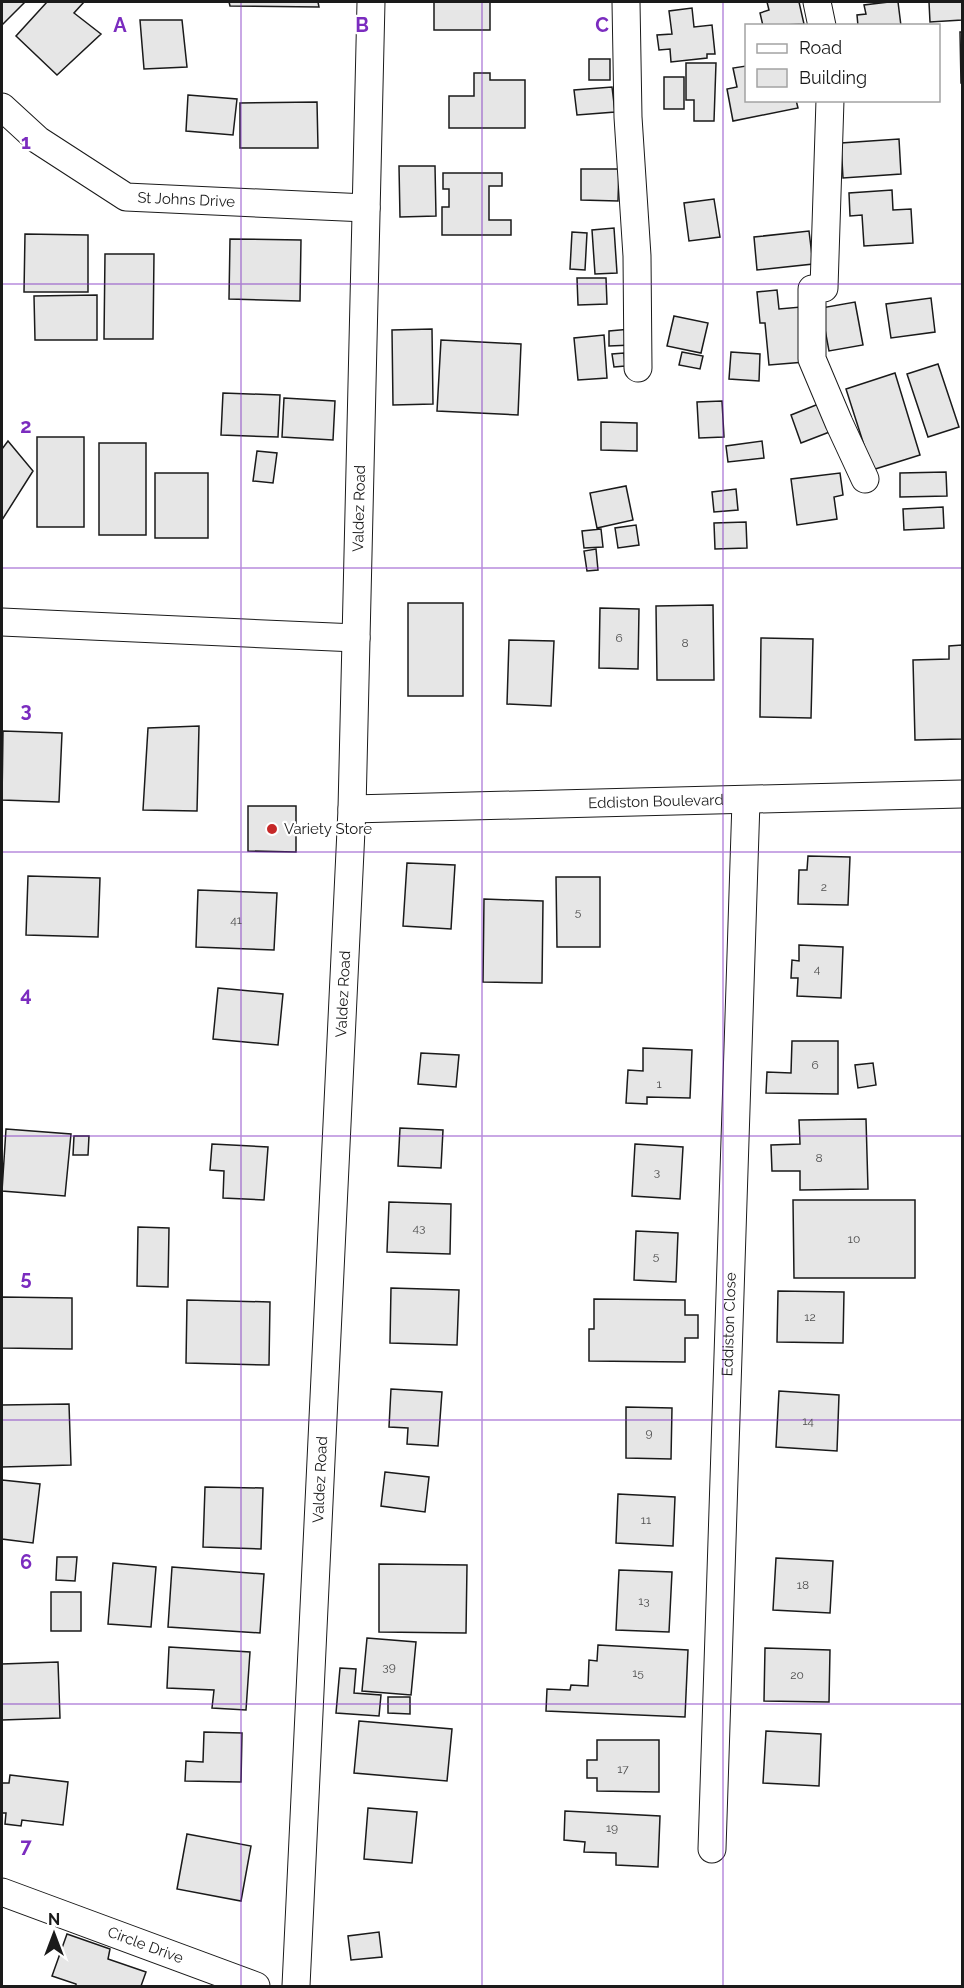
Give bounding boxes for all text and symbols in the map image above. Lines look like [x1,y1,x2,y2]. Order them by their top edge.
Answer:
text: A [113,13,127,37]
text: B [355,13,369,37]
text: C [595,13,609,37]
legend [745,24,940,102]
text: Road [799,37,842,58]
text: Building [799,67,867,88]
text: 1 [21,130,31,154]
street label: St Johns Drive [137,189,236,211]
text: 2 [20,414,32,438]
street label: Valdez Road [349,465,369,552]
house number: 6 [615,631,623,645]
house number: 8 [681,636,689,650]
text: 3 [20,698,32,722]
street label: Eddiston Boulevard [588,791,724,812]
place label: Variety Store [284,820,372,838]
marker: Variety Store [265,822,279,836]
house number: 2 [821,880,827,894]
house number: 5 [575,905,582,919]
house number: 41 [230,913,242,927]
street label: Valdez Road [332,950,354,1038]
house number: 4 [814,962,821,976]
text: 4 [20,982,32,1006]
house number: 6 [811,1058,819,1072]
house number: 1 [656,1077,662,1091]
house number: 8 [815,1151,823,1165]
house number: 3 [654,1165,660,1179]
house number: 43 [413,1221,425,1235]
house number: 10 [848,1232,860,1246]
house number: 5 [653,1249,660,1263]
text: 5 [20,1266,32,1290]
street label: Eddiston Close [718,1272,740,1377]
house number: 12 [804,1310,816,1324]
house number: 14 [802,1414,814,1428]
house number: 9 [645,1426,653,1440]
street label: Valdez Road [309,1436,331,1523]
house number: 11 [641,1513,651,1527]
text: 6 [20,1550,32,1574]
house number: 18 [797,1578,809,1592]
house number: 13 [638,1594,650,1608]
house number: 39 [382,1660,396,1674]
house number: 15 [632,1666,644,1680]
house number: 20 [790,1668,804,1682]
house number: 17 [617,1762,629,1776]
house number: 19 [606,1821,618,1835]
text: 7 [20,1834,32,1858]
north arrow [24,1904,84,1964]
text: N [48,1910,60,1929]
street label: Circle Drive [105,1923,186,1967]

